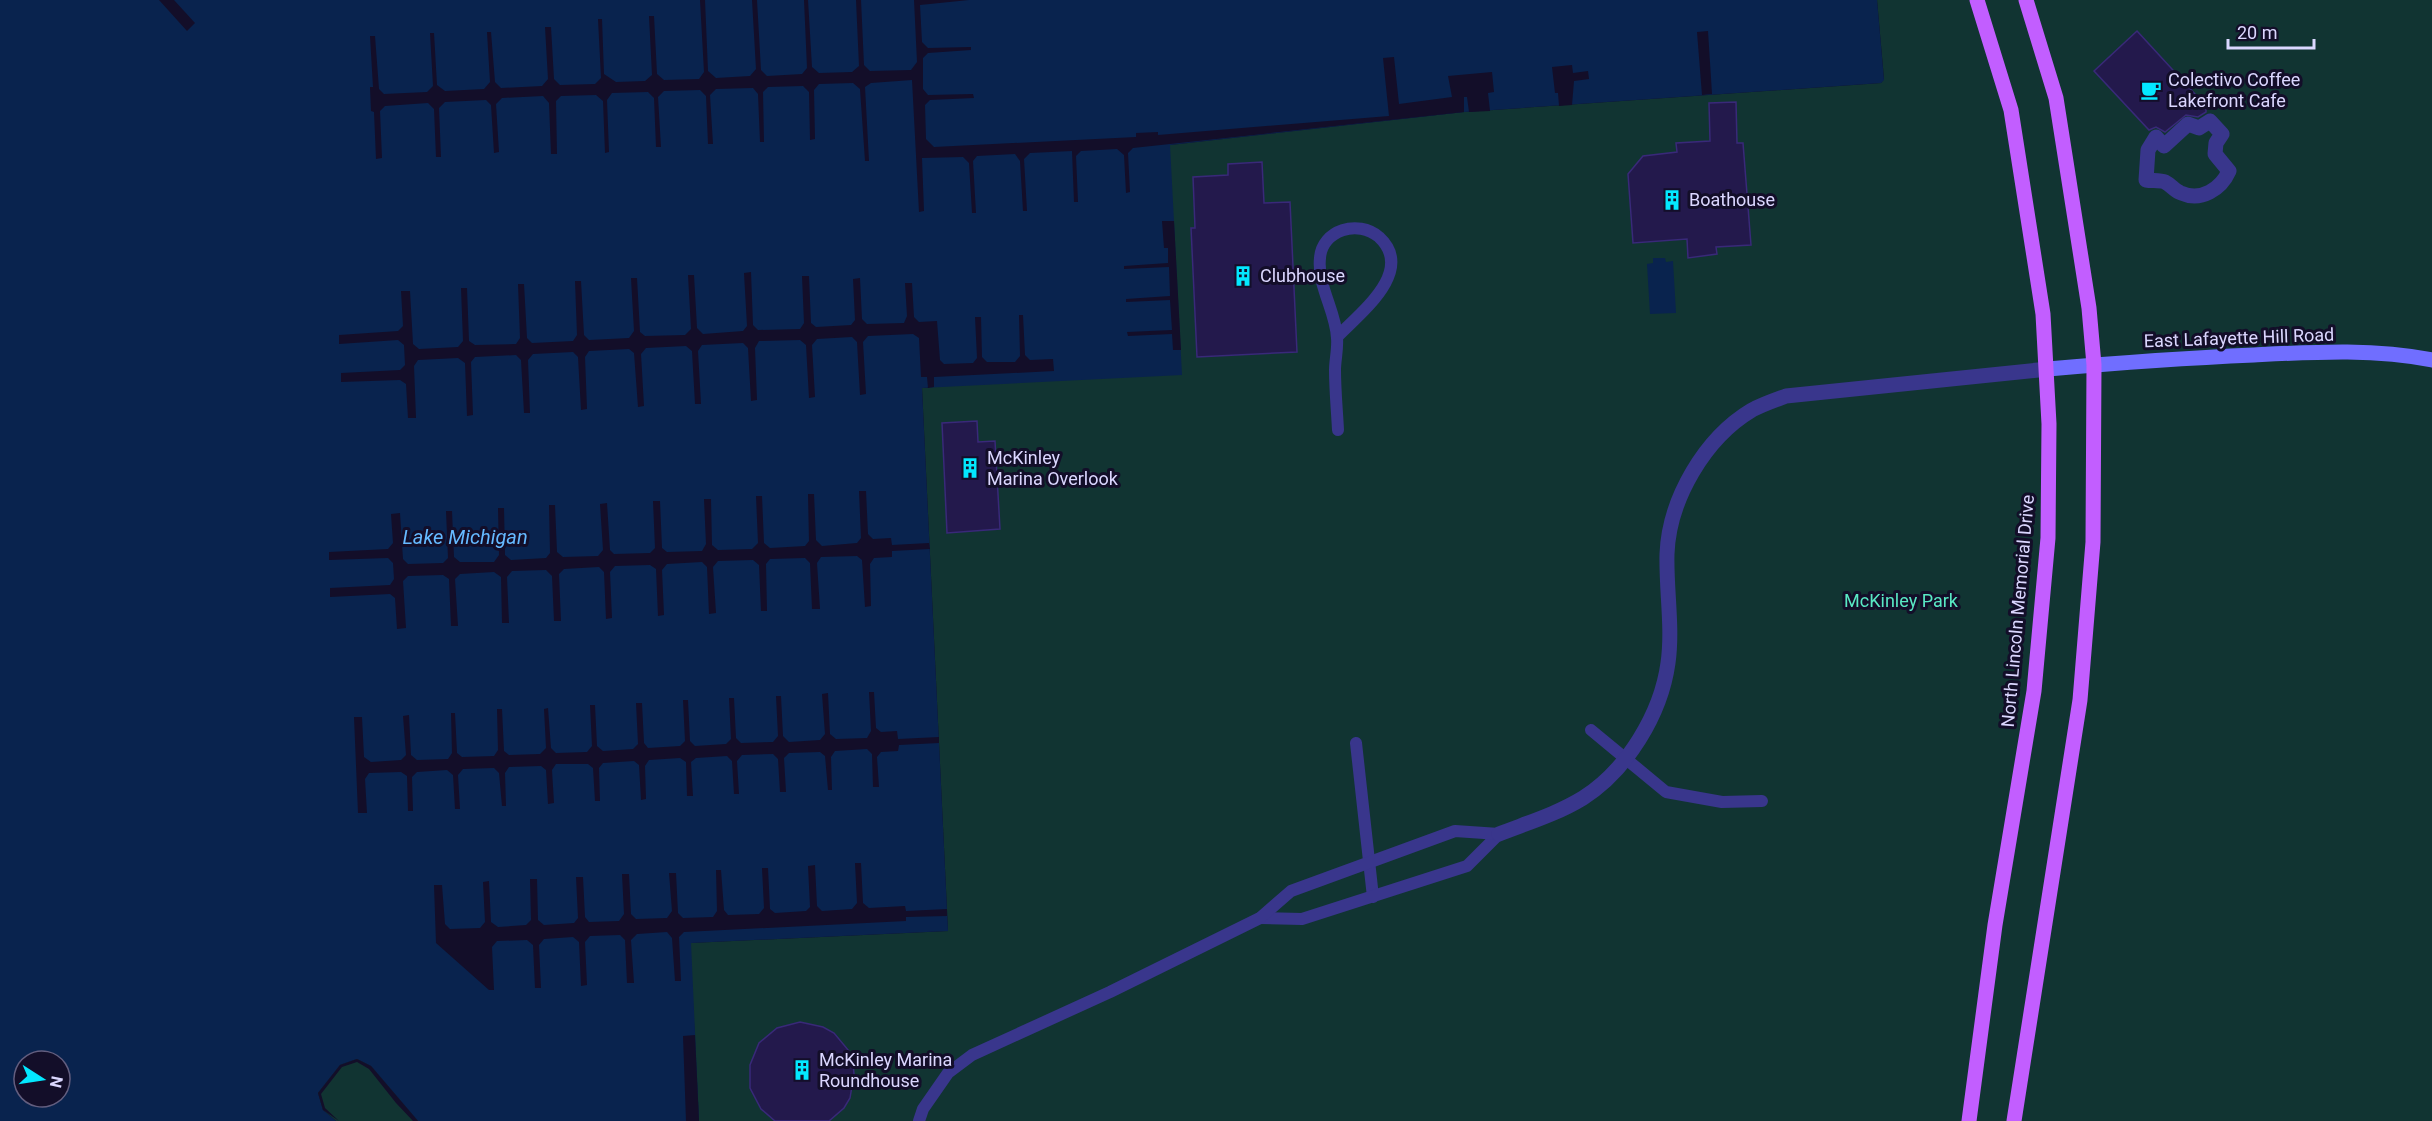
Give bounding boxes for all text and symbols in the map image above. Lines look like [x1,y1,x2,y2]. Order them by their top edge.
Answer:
scale bar [2228,12,2314,50]
text: 20 m [2237,22,2277,43]
place label: Colectivo Coffee Lakefront Cafe [2168,69,2300,111]
cafe icon: Colectivo Coffee Lakefront Cafe [2139,78,2163,102]
building icon: Boathouse [1660,188,1684,212]
place label: Boathouse [1689,189,1775,210]
building icon: Clubhouse [1231,264,1255,288]
place label: Clubhouse [1260,265,1345,286]
street label: East Lafayette Hill Road [2143,324,2335,351]
place label: McKinley Marina Overlook [987,447,1119,489]
building icon: McKinley Marina Overlook [958,456,982,480]
street label: North Lincoln Memorial Drive [1997,494,2038,728]
water label: Lake Michigan [402,525,528,549]
park label: McKinley Park [1844,590,1959,611]
north arrow [12,1049,72,1109]
place label: McKinley Marina Roundhouse [819,1049,952,1091]
building icon: McKinley Marina Roundhouse [790,1058,814,1082]
text: N [46,1075,67,1090]

